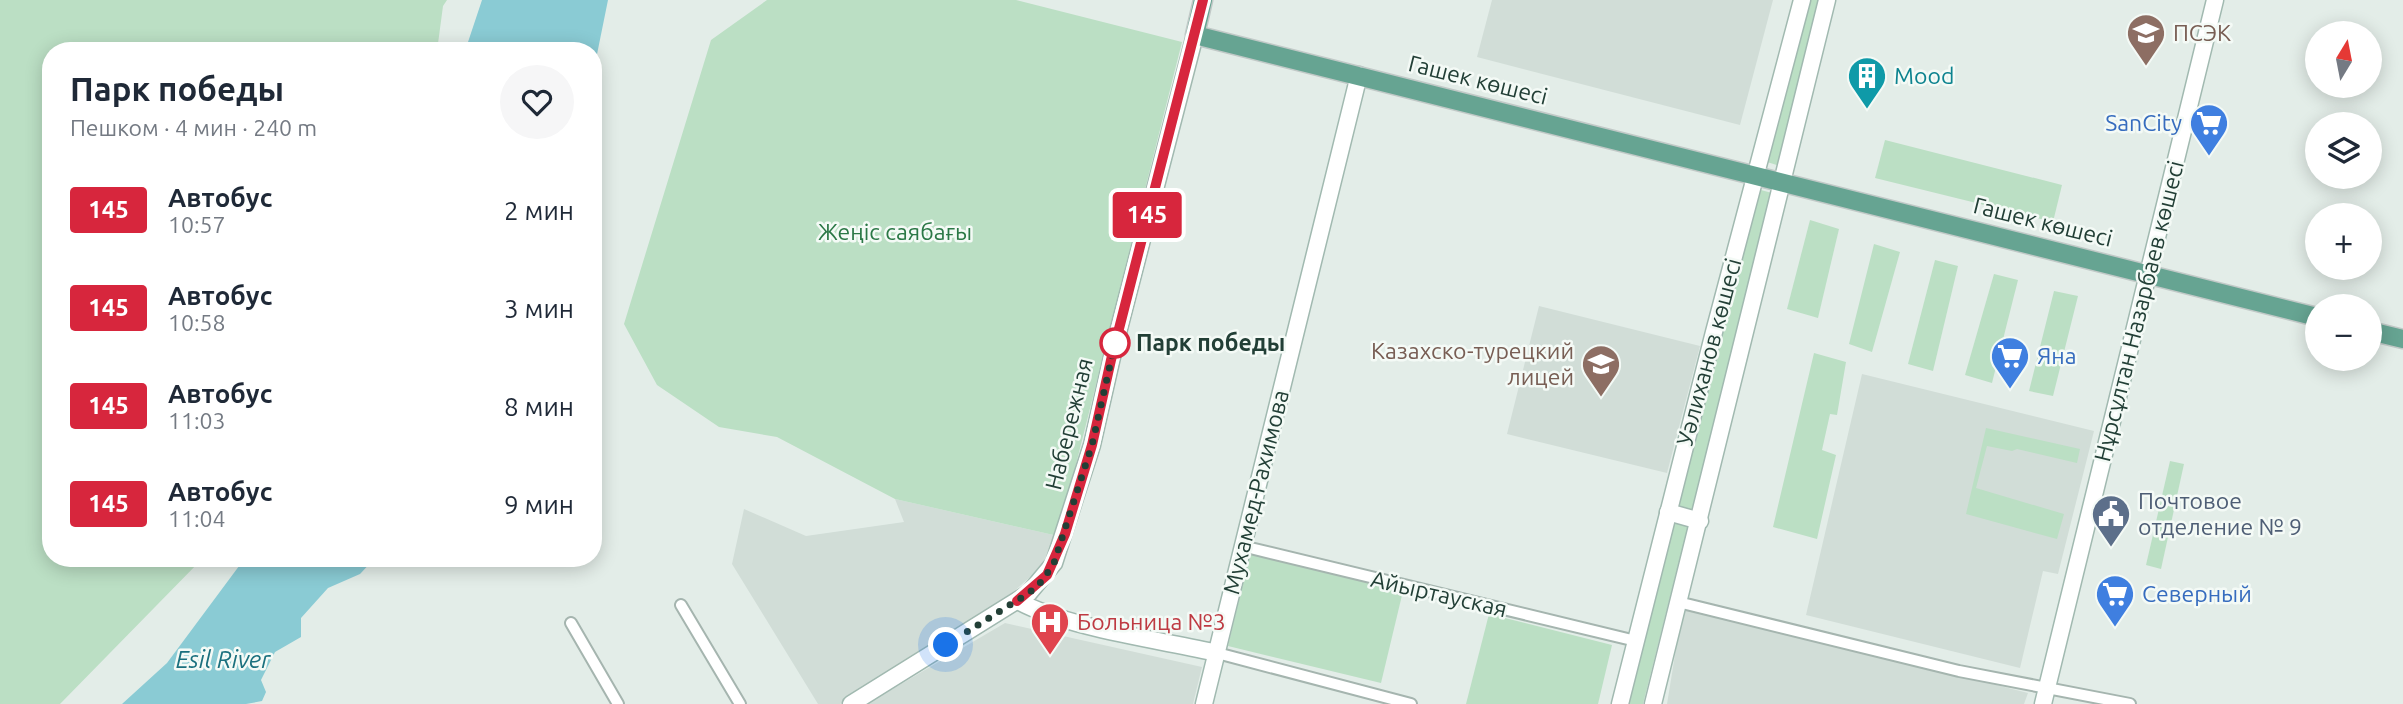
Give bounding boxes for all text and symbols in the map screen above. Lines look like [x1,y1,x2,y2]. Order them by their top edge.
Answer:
school or university icon: ПСЭК [2125,12,2167,67]
place label: ПСЭК [2173,20,2231,45]
north arrow [2305,21,2382,98]
map controls [2305,21,2382,371]
street label: Гашек көшесі [1406,50,1550,109]
building icon: Mood [1846,55,1888,110]
place label: Mood [1894,63,1954,88]
button: heart [500,65,574,139]
text: Парк победы [70,70,284,107]
supermarket icon: SanCity [2188,102,2230,157]
place label: SanCity [2105,110,2182,135]
button: layers [2305,112,2382,189]
text: Пешком · 4 мин · 240 m [70,115,317,140]
street label: Нұрсұлтан Назарбаев көшесі [2089,158,2188,464]
text: Автобус [168,183,272,212]
line badge: 145 [1107,192,1187,238]
street label: Гашек көшесі [1971,192,2115,251]
text: 145 [88,196,129,223]
text: 2 мин [504,196,574,225]
text: 145 [1127,201,1167,228]
button: + [2305,203,2382,280]
text: 10:57 [168,212,226,237]
park label: Жеңіс саябағы [818,219,972,244]
street label: Уәлиханов көшесі [1671,255,1746,448]
text: Автобус [168,281,272,310]
text: 145 [88,294,129,321]
text: 3 мин [504,294,574,323]
button: − [2305,294,2382,371]
text: 10:58 [168,310,226,335]
marker: Парк победы [1100,328,1130,358]
place label: Парк победы [1136,330,1285,355]
supermarket icon: Яна [1989,335,2031,390]
place label: Казахско-турецкий лицей [1371,338,1574,389]
school or university icon: Казахско-турецкий лицей [1580,343,1622,398]
place label: Яна [2037,343,2077,368]
street label: Набережная [1040,355,1097,492]
text: Автобус [168,379,272,408]
street label: Мухамед-Рахимова [1218,387,1293,597]
text: 145 [88,392,129,419]
text: 8 мин [504,392,574,421]
text: 11:03 [168,408,226,433]
text: Автобус [168,477,272,506]
place label: Почтовое отделение № 9 [2138,488,2302,539]
text: 145 [88,490,129,517]
text: 9 мин [504,490,574,519]
public building icon: Почтовое отделение № 9 [2090,493,2132,548]
text: 11:04 [168,506,226,531]
street label: Айыртауская [1369,566,1510,621]
supermarket icon: Северный [2094,573,2136,628]
place label: Северный [2142,581,2252,606]
hospital icon: Больница №3 [1029,601,1071,656]
place label: Больница №3 [1077,609,1226,634]
your location [928,627,963,662]
water label: Esil River [176,646,271,673]

